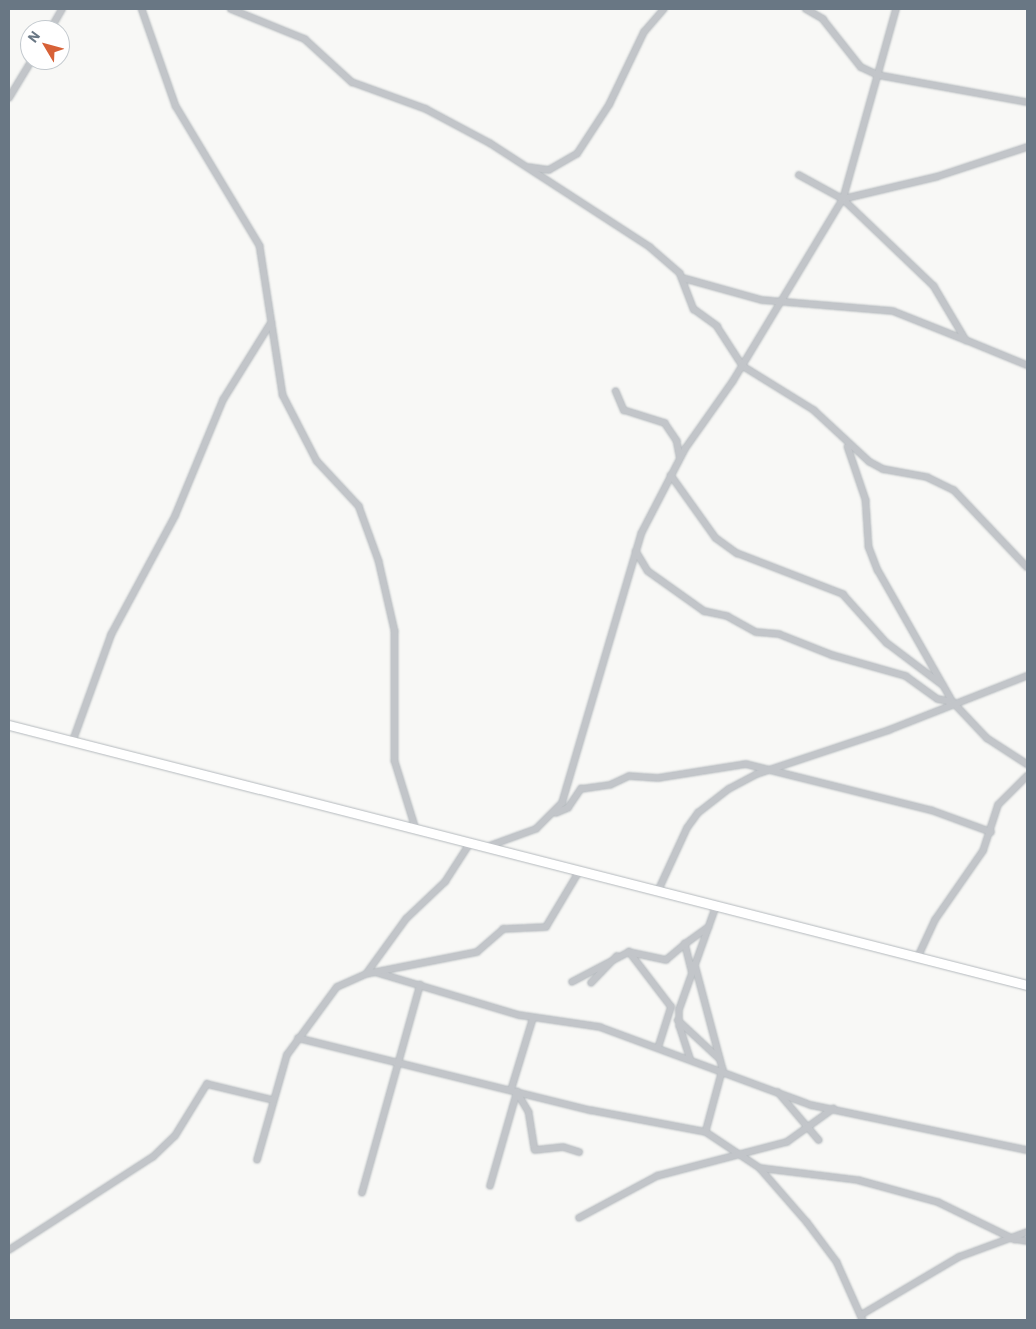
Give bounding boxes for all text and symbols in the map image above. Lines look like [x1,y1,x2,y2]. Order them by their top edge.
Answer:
north arrow [20,20,70,70]
text: N [24,27,44,46]

